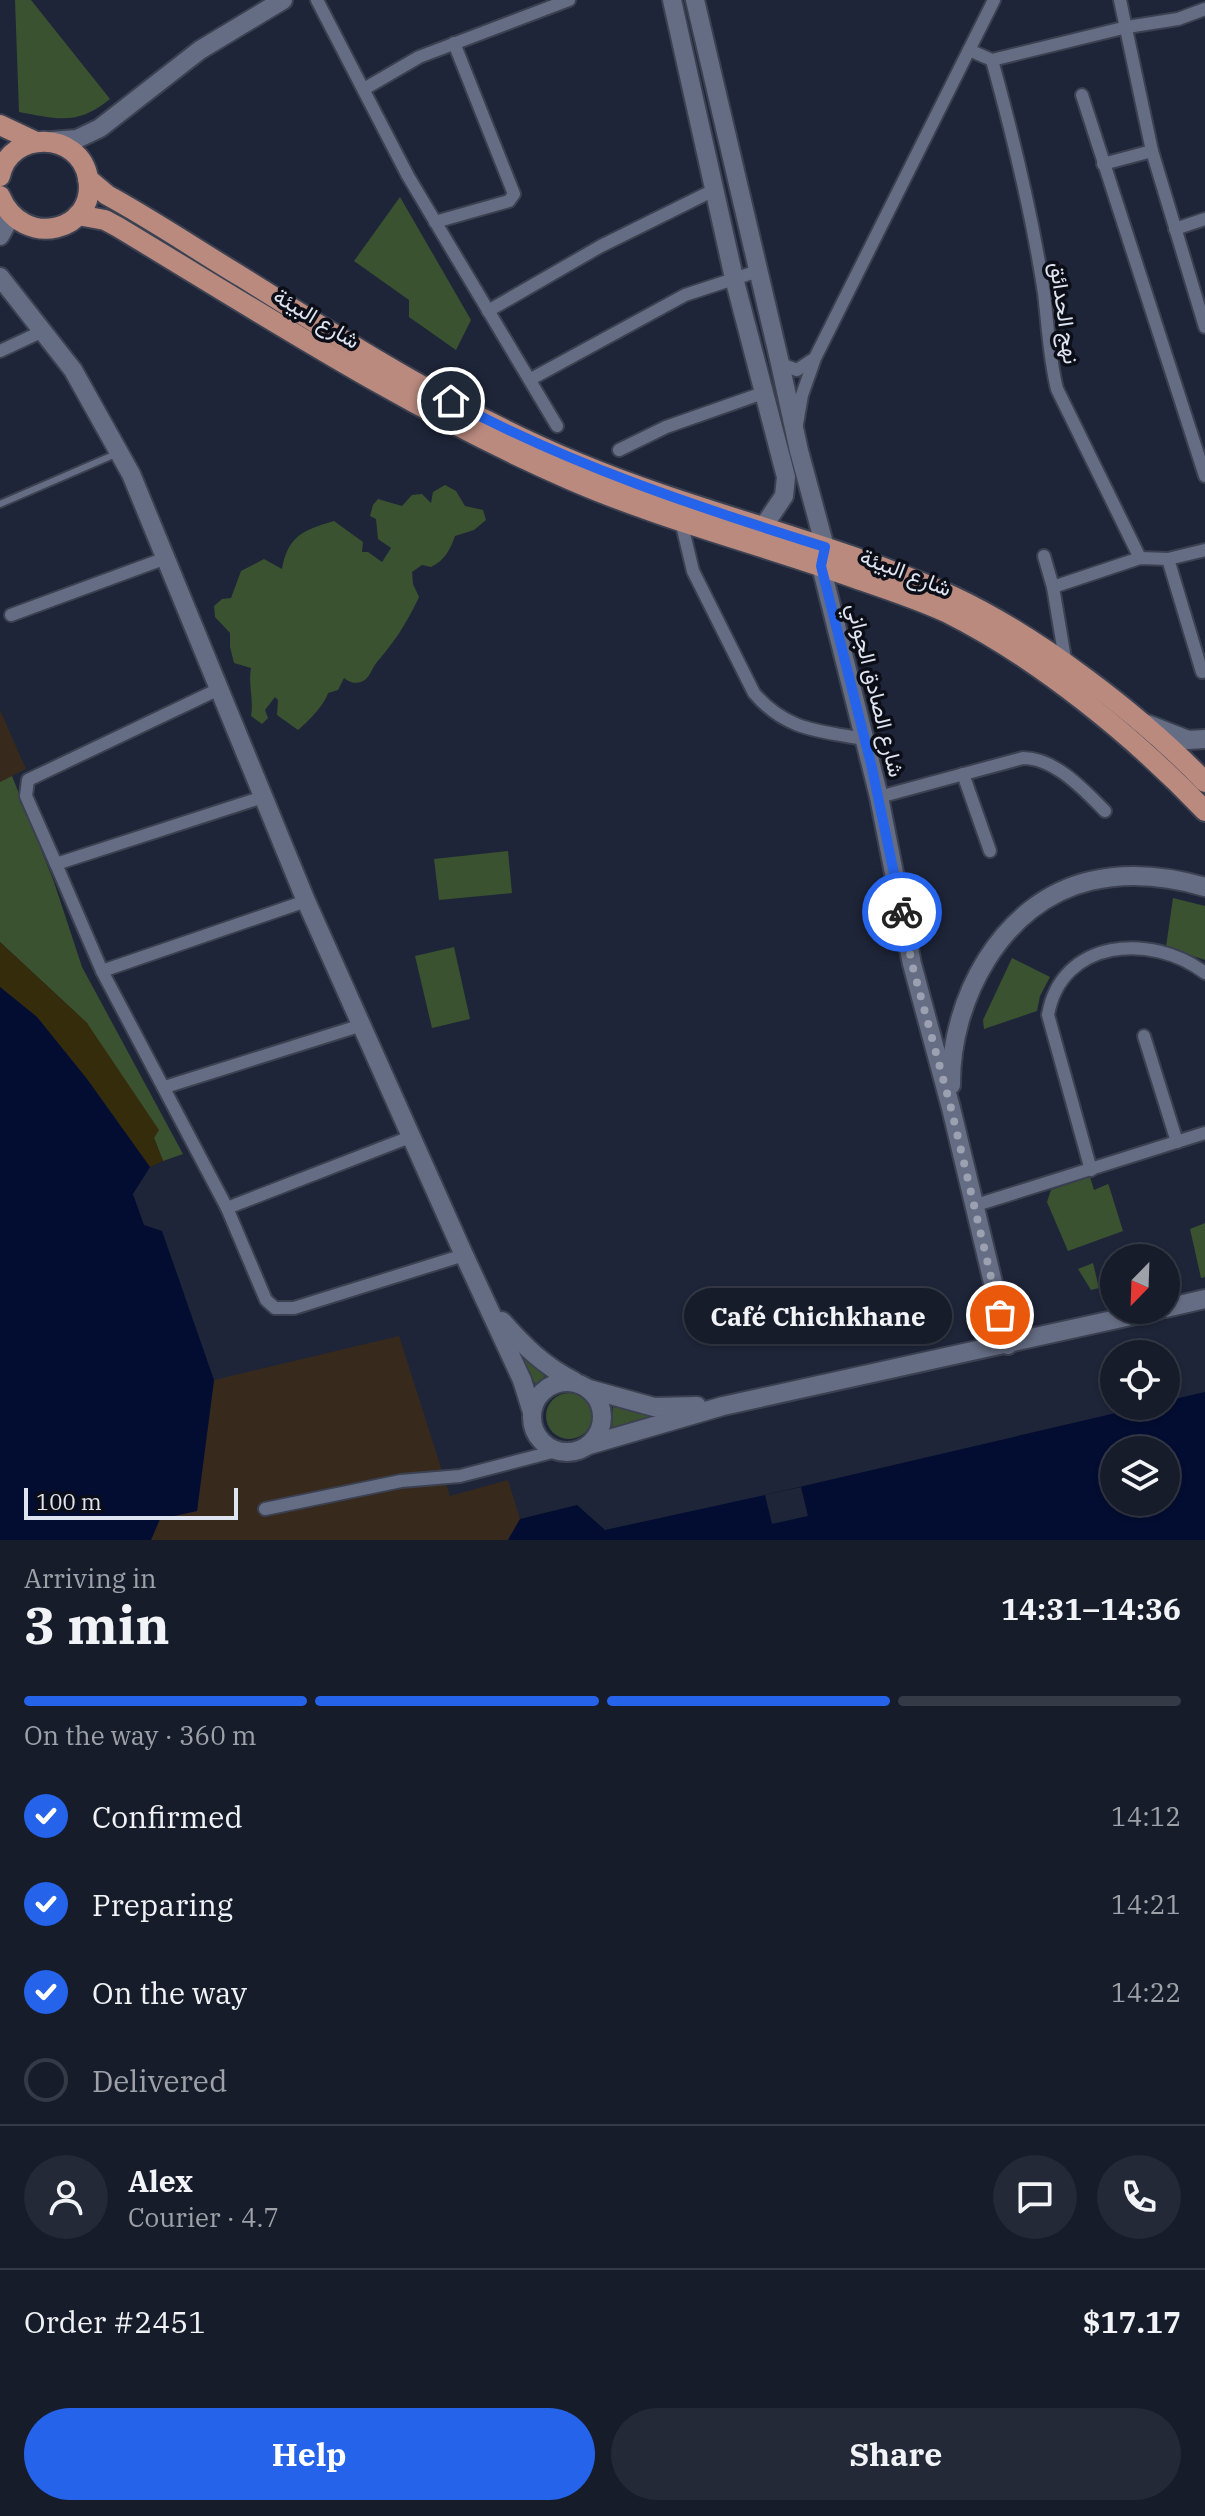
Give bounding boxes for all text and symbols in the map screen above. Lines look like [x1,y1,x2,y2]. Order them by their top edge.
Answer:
street label: نهج الحدائق [1043,260,1087,366]
street label: شارع البيئة [268,280,366,356]
pin [417,367,485,435]
icon: home [429,379,473,423]
street label: شارع البيئة [856,541,956,603]
street label: شارع الصادق الجواني [836,600,912,781]
courier [862,872,942,952]
icon: bike [880,890,924,934]
north arrow [1100,1244,1180,1324]
map controls [1100,1244,1180,1516]
pin [966,1281,1034,1349]
callout: Café Chichkhane [684,1287,952,1343]
icon: bag [978,1293,1022,1337]
text: Café Chichkhane [710,1299,926,1333]
button: locate [1100,1340,1180,1420]
button: layers [1100,1436,1180,1516]
scale bar [24,1484,238,1520]
text: 100 m [36,1487,102,1516]
text: Arriving in [24,1561,157,1595]
text: 14:31–14:36 [1001,1589,1181,1628]
text: 3 min [24,1591,170,1658]
text: On the way · 360 m [24,1718,257,1752]
icon: check [24,1794,68,1838]
text: Confirmed [92,1797,243,1836]
text: 14:12 [1111,1799,1181,1833]
icon: check [24,1882,68,1926]
text: Preparing [92,1885,233,1924]
text: 14:21 [1111,1887,1181,1921]
icon: check [24,1970,68,2014]
text: On the way [92,1973,247,2012]
text: 14:22 [1111,1975,1181,2009]
text: Delivered [92,2061,227,2100]
button: person [24,2155,108,2239]
button: chat [993,2155,1077,2239]
button: phone [1097,2155,1181,2239]
text: Alex [128,2161,193,2200]
text: Courier · 4.7 [128,2200,279,2234]
text: Order #2451 [24,2302,206,2341]
text: $17.17 [1083,2302,1181,2341]
button: Help [24,2408,595,2500]
button: Share [611,2408,1181,2500]

